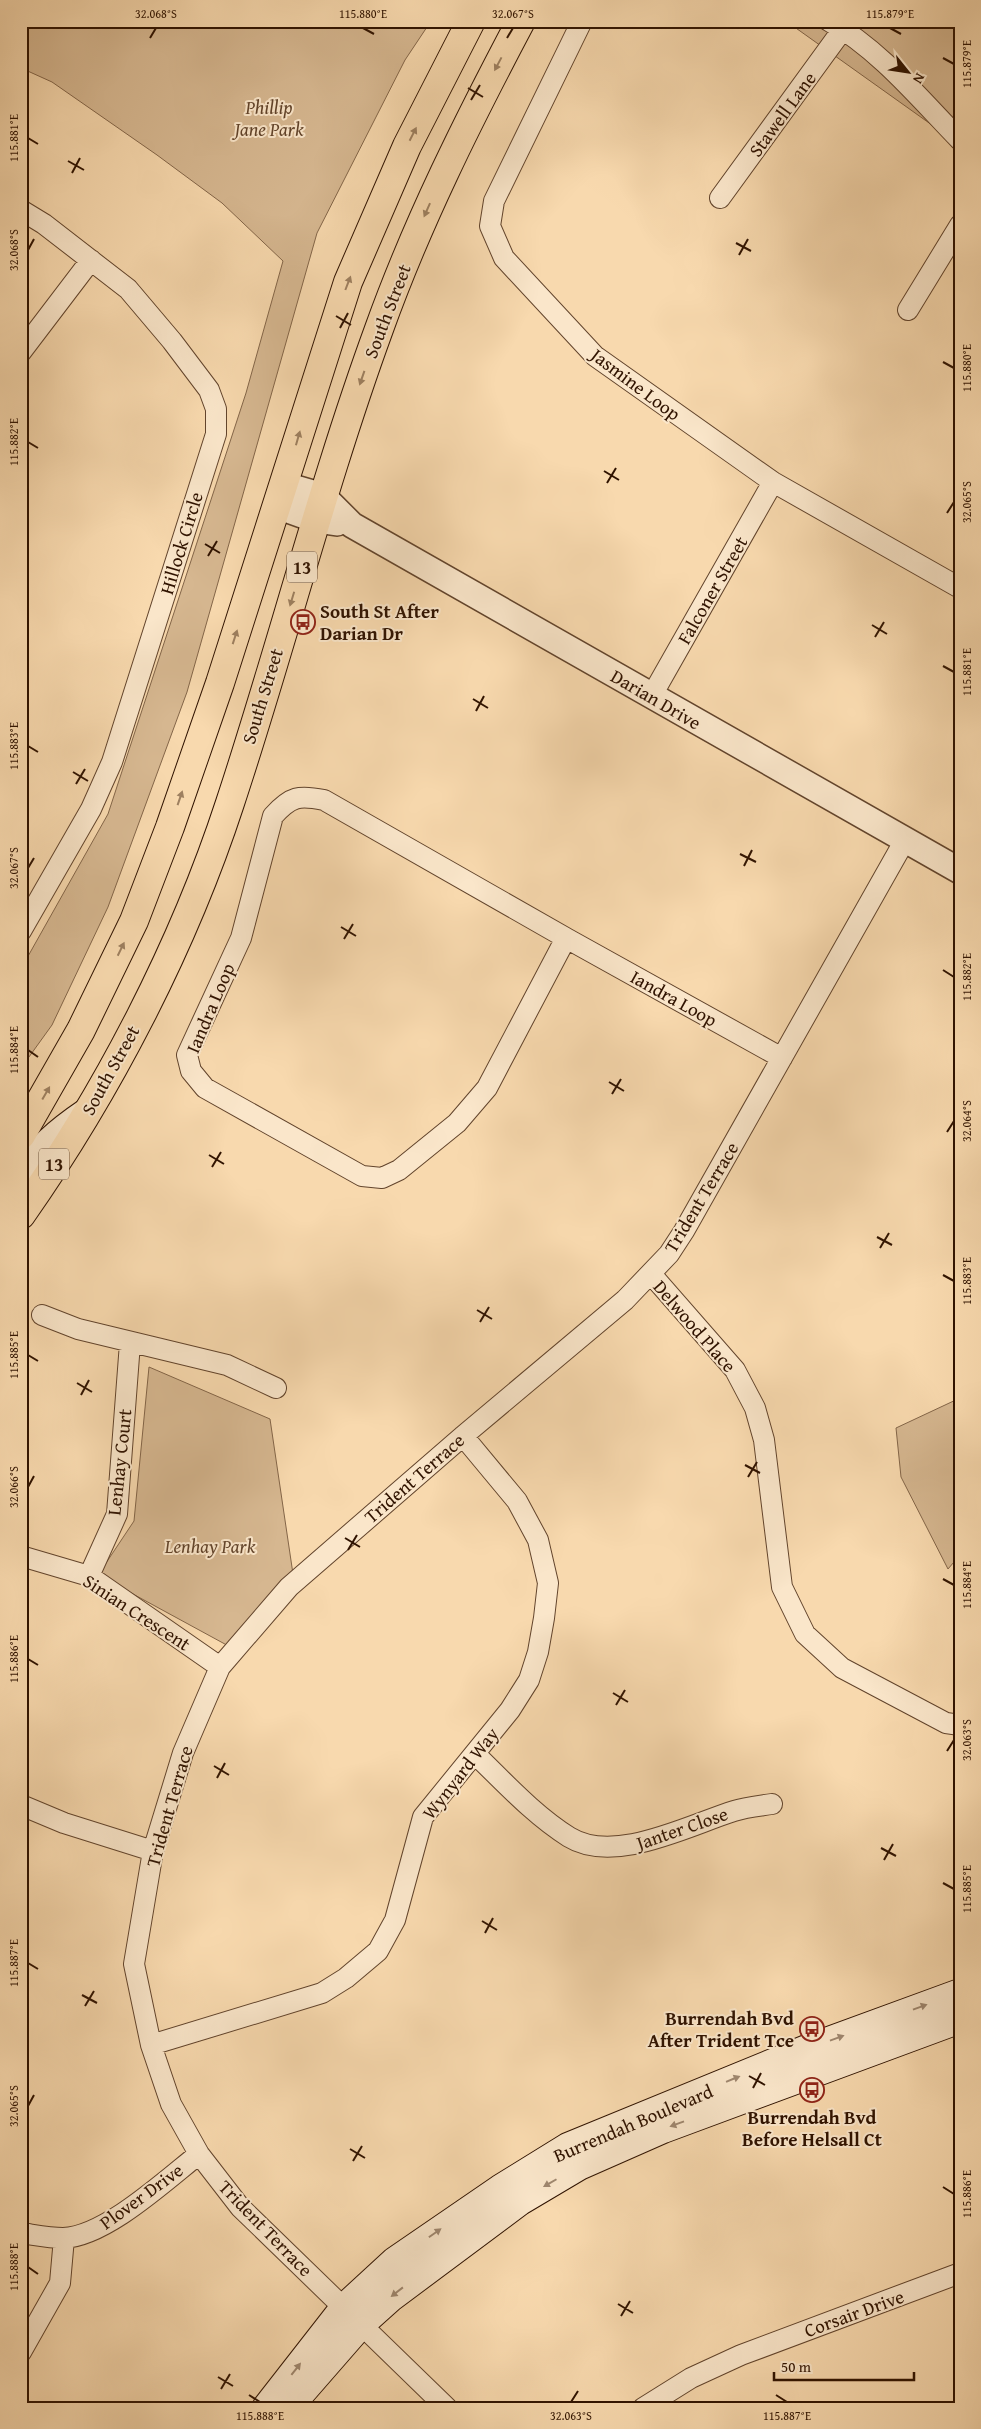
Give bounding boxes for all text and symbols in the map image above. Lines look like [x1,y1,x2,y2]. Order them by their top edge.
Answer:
text: 32.068°S [135,5,177,22]
text: 115.880°E [339,5,387,22]
text: 32.067°S [492,5,534,22]
text: 115.879°E [866,5,914,22]
text: 115.879°E [958,40,975,88]
north arrow [884,48,934,98]
one-way arrow [494,57,502,71]
street label: Stawell Lane [741,66,823,162]
text: N [908,69,930,88]
park label: Phillip Jane Park [231,93,304,143]
text: 115.881°E [5,114,22,162]
one-way arrow [409,127,417,141]
one-way arrow [423,203,431,217]
text: 32.068°S [5,229,22,271]
street label: South Street [356,260,418,362]
one-way arrow [344,275,352,290]
street label: Jasmine Loop [584,340,687,427]
text: 115.880°E [958,344,975,392]
one-way arrow [358,371,366,386]
text: 115.882°E [5,418,22,466]
one-way arrow [295,430,303,445]
text: 32.065°S [958,481,975,523]
street label: Hillock Circle [152,488,210,598]
street label: Falconer Street [670,531,754,649]
road number: 13 [287,552,317,582]
one-way arrow [287,592,295,607]
place label: South St After Darian Dr [320,597,439,647]
bus stop icon: South St After Darian Dr [290,609,316,635]
one-way arrow [231,629,239,644]
street label: South Street [234,644,290,747]
text: 115.881°E [958,648,975,696]
street label: Darian Drive [606,662,706,736]
text: 115.883°E [5,722,22,770]
one-way arrow [177,790,185,805]
text: 32.067°S [5,847,22,889]
one-way arrow [117,942,125,956]
text: 115.882°E [958,953,975,1001]
street label: Iandra Loop [178,959,242,1057]
street label: Iandra Loop [626,963,722,1033]
street label: South Street [74,1020,146,1120]
text: 115.884°E [5,1026,22,1074]
one-way arrow [41,1086,50,1099]
text: 32.064°S [958,1100,975,1142]
street label: Trident Terrace [657,1136,745,1258]
road number: 13 [39,1148,69,1180]
text: 115.883°E [958,1257,975,1305]
street label: Delwood Place [647,1274,743,1378]
text: 115.885°E [5,1331,22,1379]
street label: Lenhay Court [99,1407,139,1517]
street label: Trident Terrace [358,1426,470,1530]
text: 32.066°S [5,1466,22,1508]
park label: Lenhay Park [164,1532,256,1560]
text: 115.884°E [958,1561,975,1609]
street label: Sinian Crescent [78,1567,197,1658]
text: 115.886°E [5,1635,22,1683]
text: 32.063°S [958,1719,975,1761]
street label: Wynyard Way [415,1721,505,1825]
street label: Trident Terrace [138,1742,200,1870]
street label: Janter Close [631,1799,732,1857]
text: 115.885°E [958,1865,975,1913]
text: 115.887°E [5,1939,22,1987]
one-way arrow [913,2003,927,2011]
place label: Burrendah Bvd After Trident Tce [648,2004,794,2054]
bus stop icon: Burrendah Bvd After Trident Tce [799,2016,825,2042]
one-way arrow [829,2034,844,2041]
one-way arrow [726,2075,741,2082]
street label: Burrendah Boulevard [549,2076,718,2169]
bus stop icon: Burrendah Bvd Before Helsall Ct [799,2077,825,2103]
text: 32.065°S [5,2085,22,2127]
place label: Burrendah Bvd Before Helsall Ct [742,2103,883,2153]
one-way arrow [670,2121,685,2128]
street label: Plover Drive [93,2156,189,2236]
text: 115.886°E [958,2170,975,2218]
street label: Trident Terrace [212,2173,320,2283]
one-way arrow [543,2179,556,2188]
one-way arrow [428,2228,442,2238]
text: 115.888°E [5,2243,22,2291]
street label: Corsair Drive [800,2282,908,2344]
one-way arrow [391,2287,404,2298]
scale bar [774,2349,914,2381]
text: 50 m [781,2356,812,2377]
one-way arrow [291,2362,301,2376]
text: 115.888°E [236,2407,284,2424]
text: 32.063°S [550,2407,592,2424]
text: 115.887°E [763,2407,811,2424]

